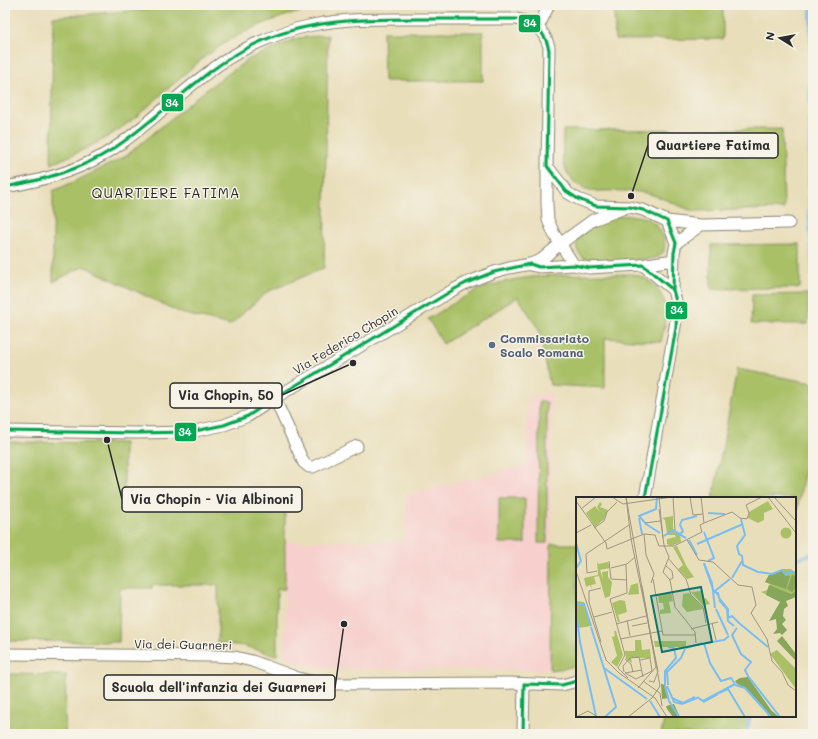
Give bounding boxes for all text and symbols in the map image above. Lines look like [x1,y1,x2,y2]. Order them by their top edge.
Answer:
line badge: 34 [518,14,541,33]
text: 34 [523,15,537,30]
north arrow [760,18,800,58]
text: N [762,30,778,42]
line badge: 34 [161,93,184,112]
text: 34 [165,95,179,110]
callout: Quartiere Fatima [648,133,778,158]
text: Quartiere Fatima [656,136,770,153]
district label: QUARTIERE FATIMA [91,183,241,202]
line badge: 34 [665,301,688,320]
street label: Via Federico Chopin [290,302,400,378]
text: 34 [670,302,684,317]
place label: Commissariato Scalo Romana [500,330,589,360]
marker: Commissariato Scalo Romana [487,340,497,350]
callout: Via Chopin, 50 [170,383,282,408]
text: Via Chopin, 50 [178,386,274,403]
line badge: 34 [174,422,197,442]
text: 34 [178,424,192,439]
callout: Via Chopin - Via Albinoni [122,487,302,512]
text: Via Chopin - Via Albinoni [130,490,294,507]
inset map [576,497,796,717]
street label: Via dei Guarneri [134,635,232,653]
callout: Scuola dell'infanzia dei Guarneri [104,675,335,700]
text: Scuola dell'infanzia dei Guarneri [112,678,326,695]

